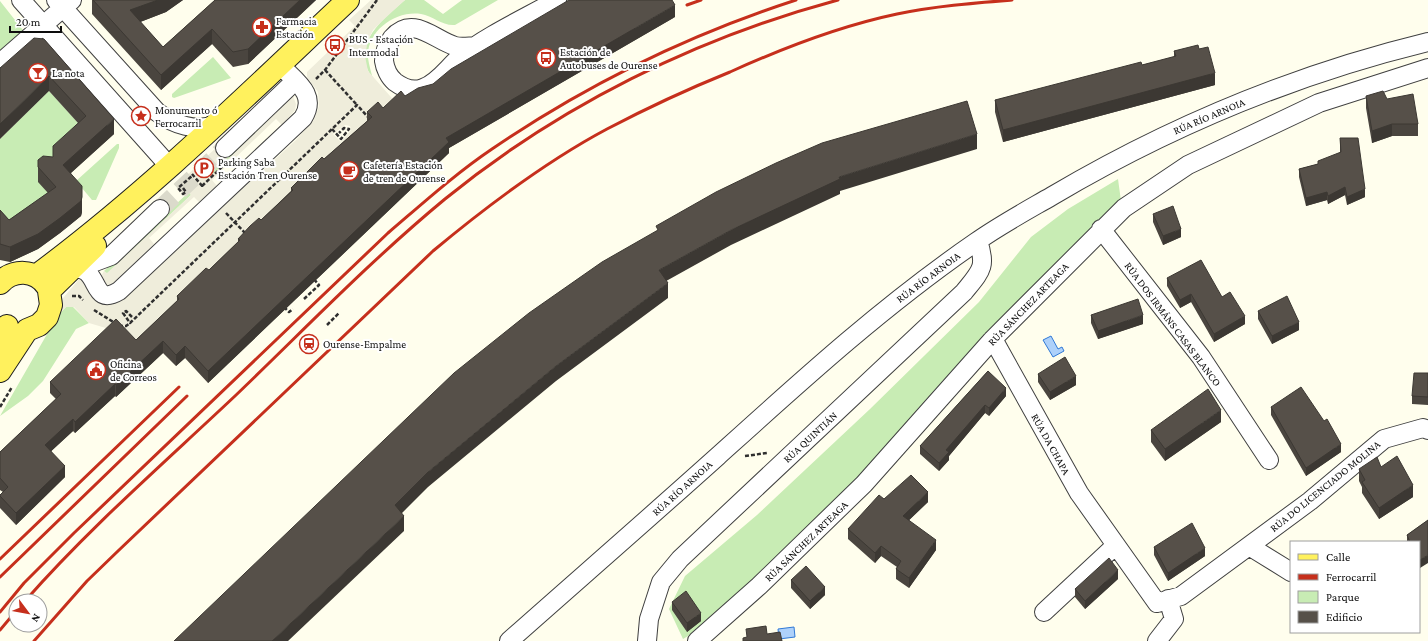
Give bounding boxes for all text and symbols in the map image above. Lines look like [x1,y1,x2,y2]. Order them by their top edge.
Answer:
scale bar [10,8,61,34]
text: 20 m [16,15,41,29]
place label: Farmacia Estación [276,15,317,40]
pharmacy icon: Farmacia Estación [251,16,273,38]
place label: BUS - Estación Intermodal [349,33,413,58]
bus stop icon: BUS - Estación Intermodal [324,34,346,56]
place label: Estación de Autobuses de Ourense [560,46,658,71]
bus stop icon: Estación de Autobuses de Ourense [535,47,557,69]
bar icon: La nota [27,62,49,84]
place label: La nota [52,67,85,79]
street label: RÚA RÍO ARNOIA [1171,95,1247,136]
place label: Monumento ó Ferrocarril [155,104,218,129]
place icon: Monumento ó Ferrocarril [130,105,152,127]
place label: Parking Saba Estación Tren Ourense [218,156,317,181]
parking icon: Parking Saba Estación Tren Ourense [193,157,215,179]
place label: Cafetería Estación de tren de Ourense [363,159,445,184]
cafe icon: Cafetería Estación de tren de Ourense [338,160,360,182]
street label: RÚA RÍO ARNOIA [894,249,963,305]
street label: RÚA SÁNCHEZ ARTEAGA [985,259,1071,348]
street label: RÚA DOS IRMÁNS CASAS BLANCO [1122,260,1224,388]
station icon: Ourense-Empalme [298,333,320,355]
place label: Ourense-Empalme [323,338,406,351]
place label: Oficina de Correos [110,358,157,383]
public building icon: Oficina de Correos [85,359,107,381]
street label: RÚA QUINTIÁN [781,409,839,465]
street label: RÚA DA CHAPA [1029,411,1073,477]
street label: RÚA DO LICENCIADO MOLINA [1268,437,1383,534]
street label: RÚA RÍO ARNOIA [650,457,715,518]
street label: RÚA SÁNCHEZ ARTEAGA [762,498,851,584]
legend [1290,541,1420,633]
text: Calle [1326,550,1350,564]
text: Ferrocarril [1326,570,1377,584]
text: Parque [1326,590,1359,604]
north arrow [8,593,48,633]
text: Edificio [1326,610,1363,624]
text: N [29,612,44,625]

